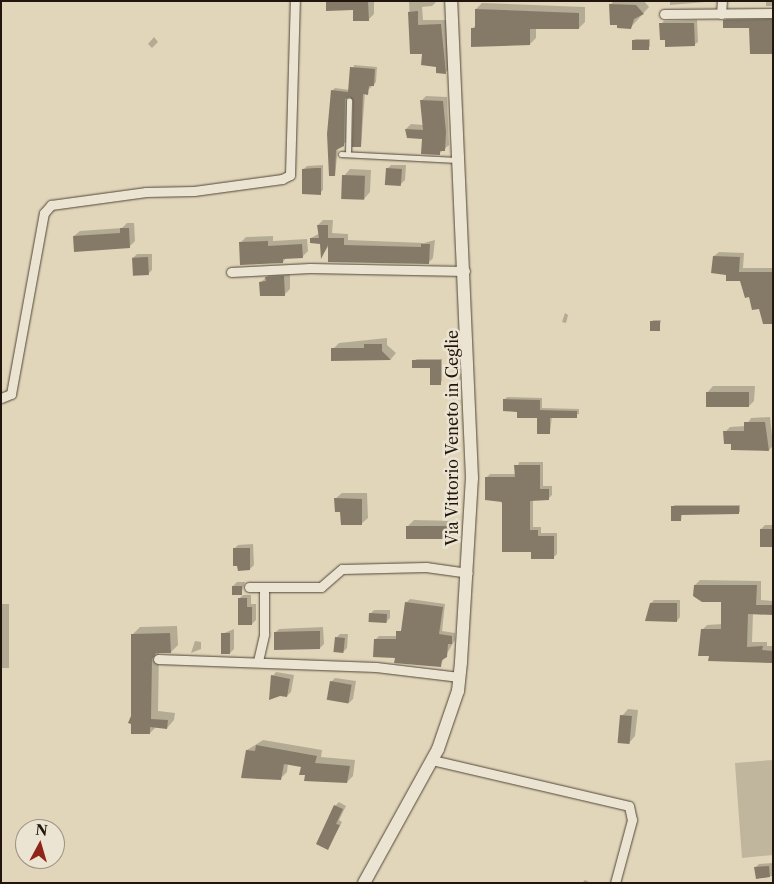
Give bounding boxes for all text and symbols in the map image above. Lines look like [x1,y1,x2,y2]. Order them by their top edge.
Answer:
street label: Via Vittorio Veneto in Ceglie [442,329,462,547]
north arrow [15,819,65,869]
text: N [34,820,48,840]

